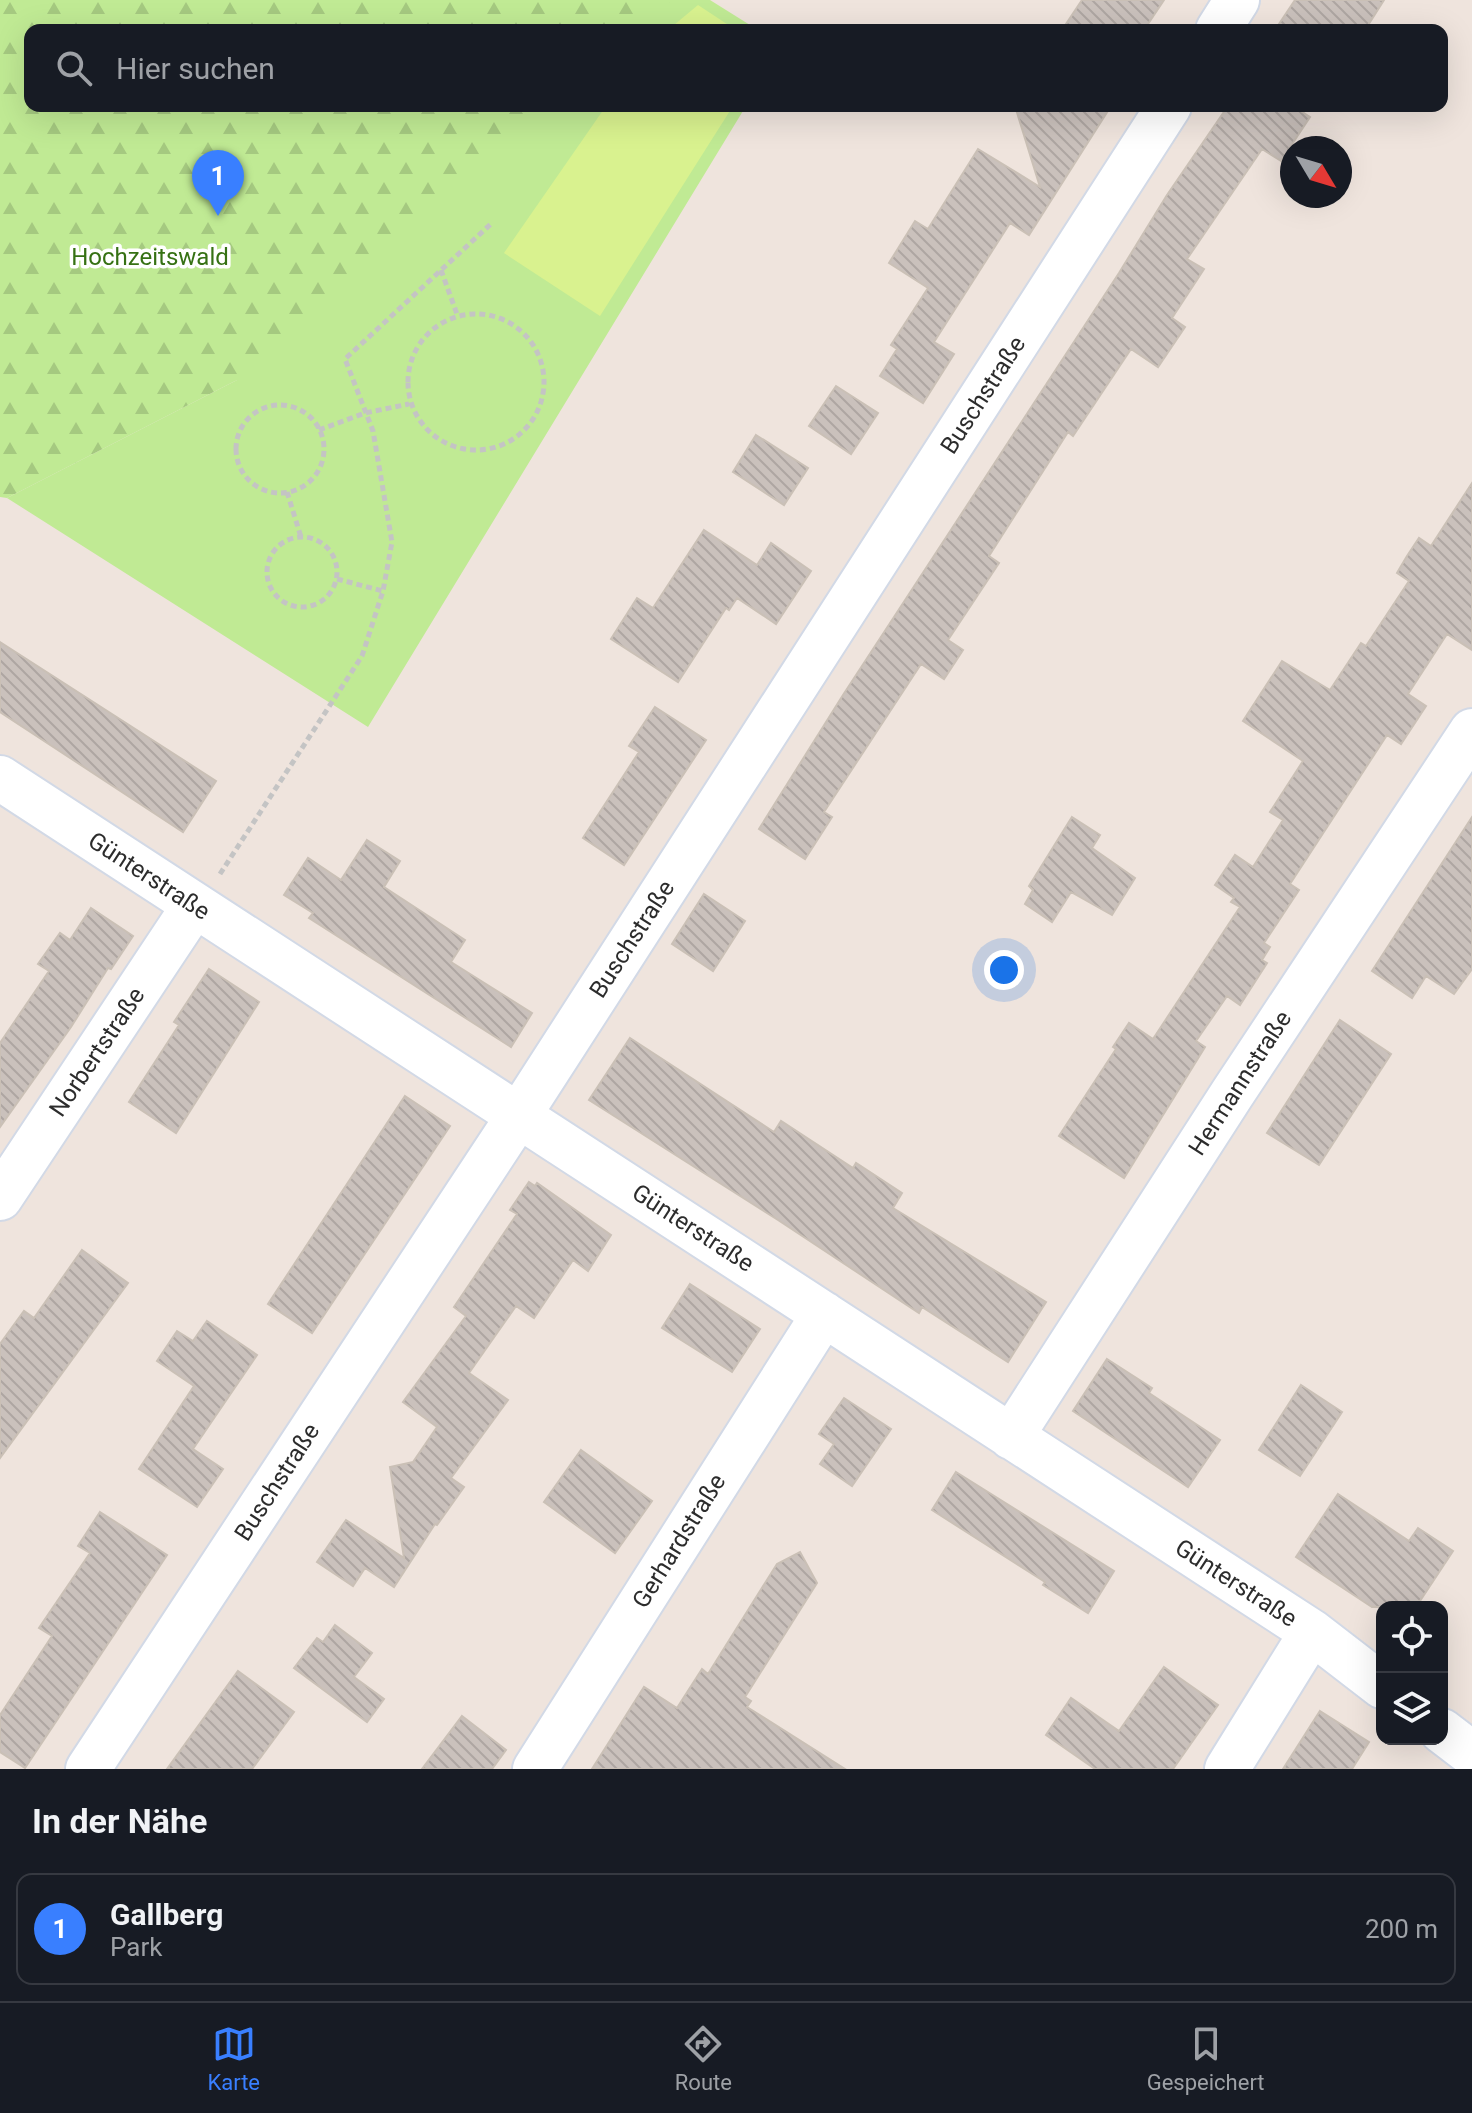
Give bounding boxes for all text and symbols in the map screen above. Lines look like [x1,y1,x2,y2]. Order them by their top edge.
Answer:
search box [24,24,1448,112]
icon: search [52,46,96,90]
text: Hier suchen [116,51,275,86]
north arrow [1280,136,1352,208]
pin: 1 [192,150,244,216]
park label: Hochzeitswald [71,243,229,271]
street label: Buschstraße [935,331,1031,459]
street label: Günterstraße [83,826,215,926]
street label: Buschstraße [584,875,680,1003]
your location [984,950,1024,990]
street label: Norbertstraße [44,982,150,1122]
street label: Hermannstraße [1183,1006,1297,1160]
street label: Günterstraße [627,1178,759,1278]
street label: Buschstraße [229,1418,325,1546]
street label: Gerhardstraße [627,1469,731,1613]
street label: Günterstraße [1170,1533,1302,1633]
map controls [1376,1601,1448,1745]
button: locate [1376,1601,1448,1673]
button: layers [1376,1673,1448,1745]
text: In der Nähe [32,1801,207,1841]
text: Gallberg [110,1897,223,1932]
text: 1 [53,1914,67,1944]
text: 200 m [1365,1914,1438,1944]
text: Park [110,1932,162,1962]
tab: Karte [207,2022,260,2095]
tab: Route [675,2022,732,2095]
tab: Gespeichert [1147,2022,1265,2095]

